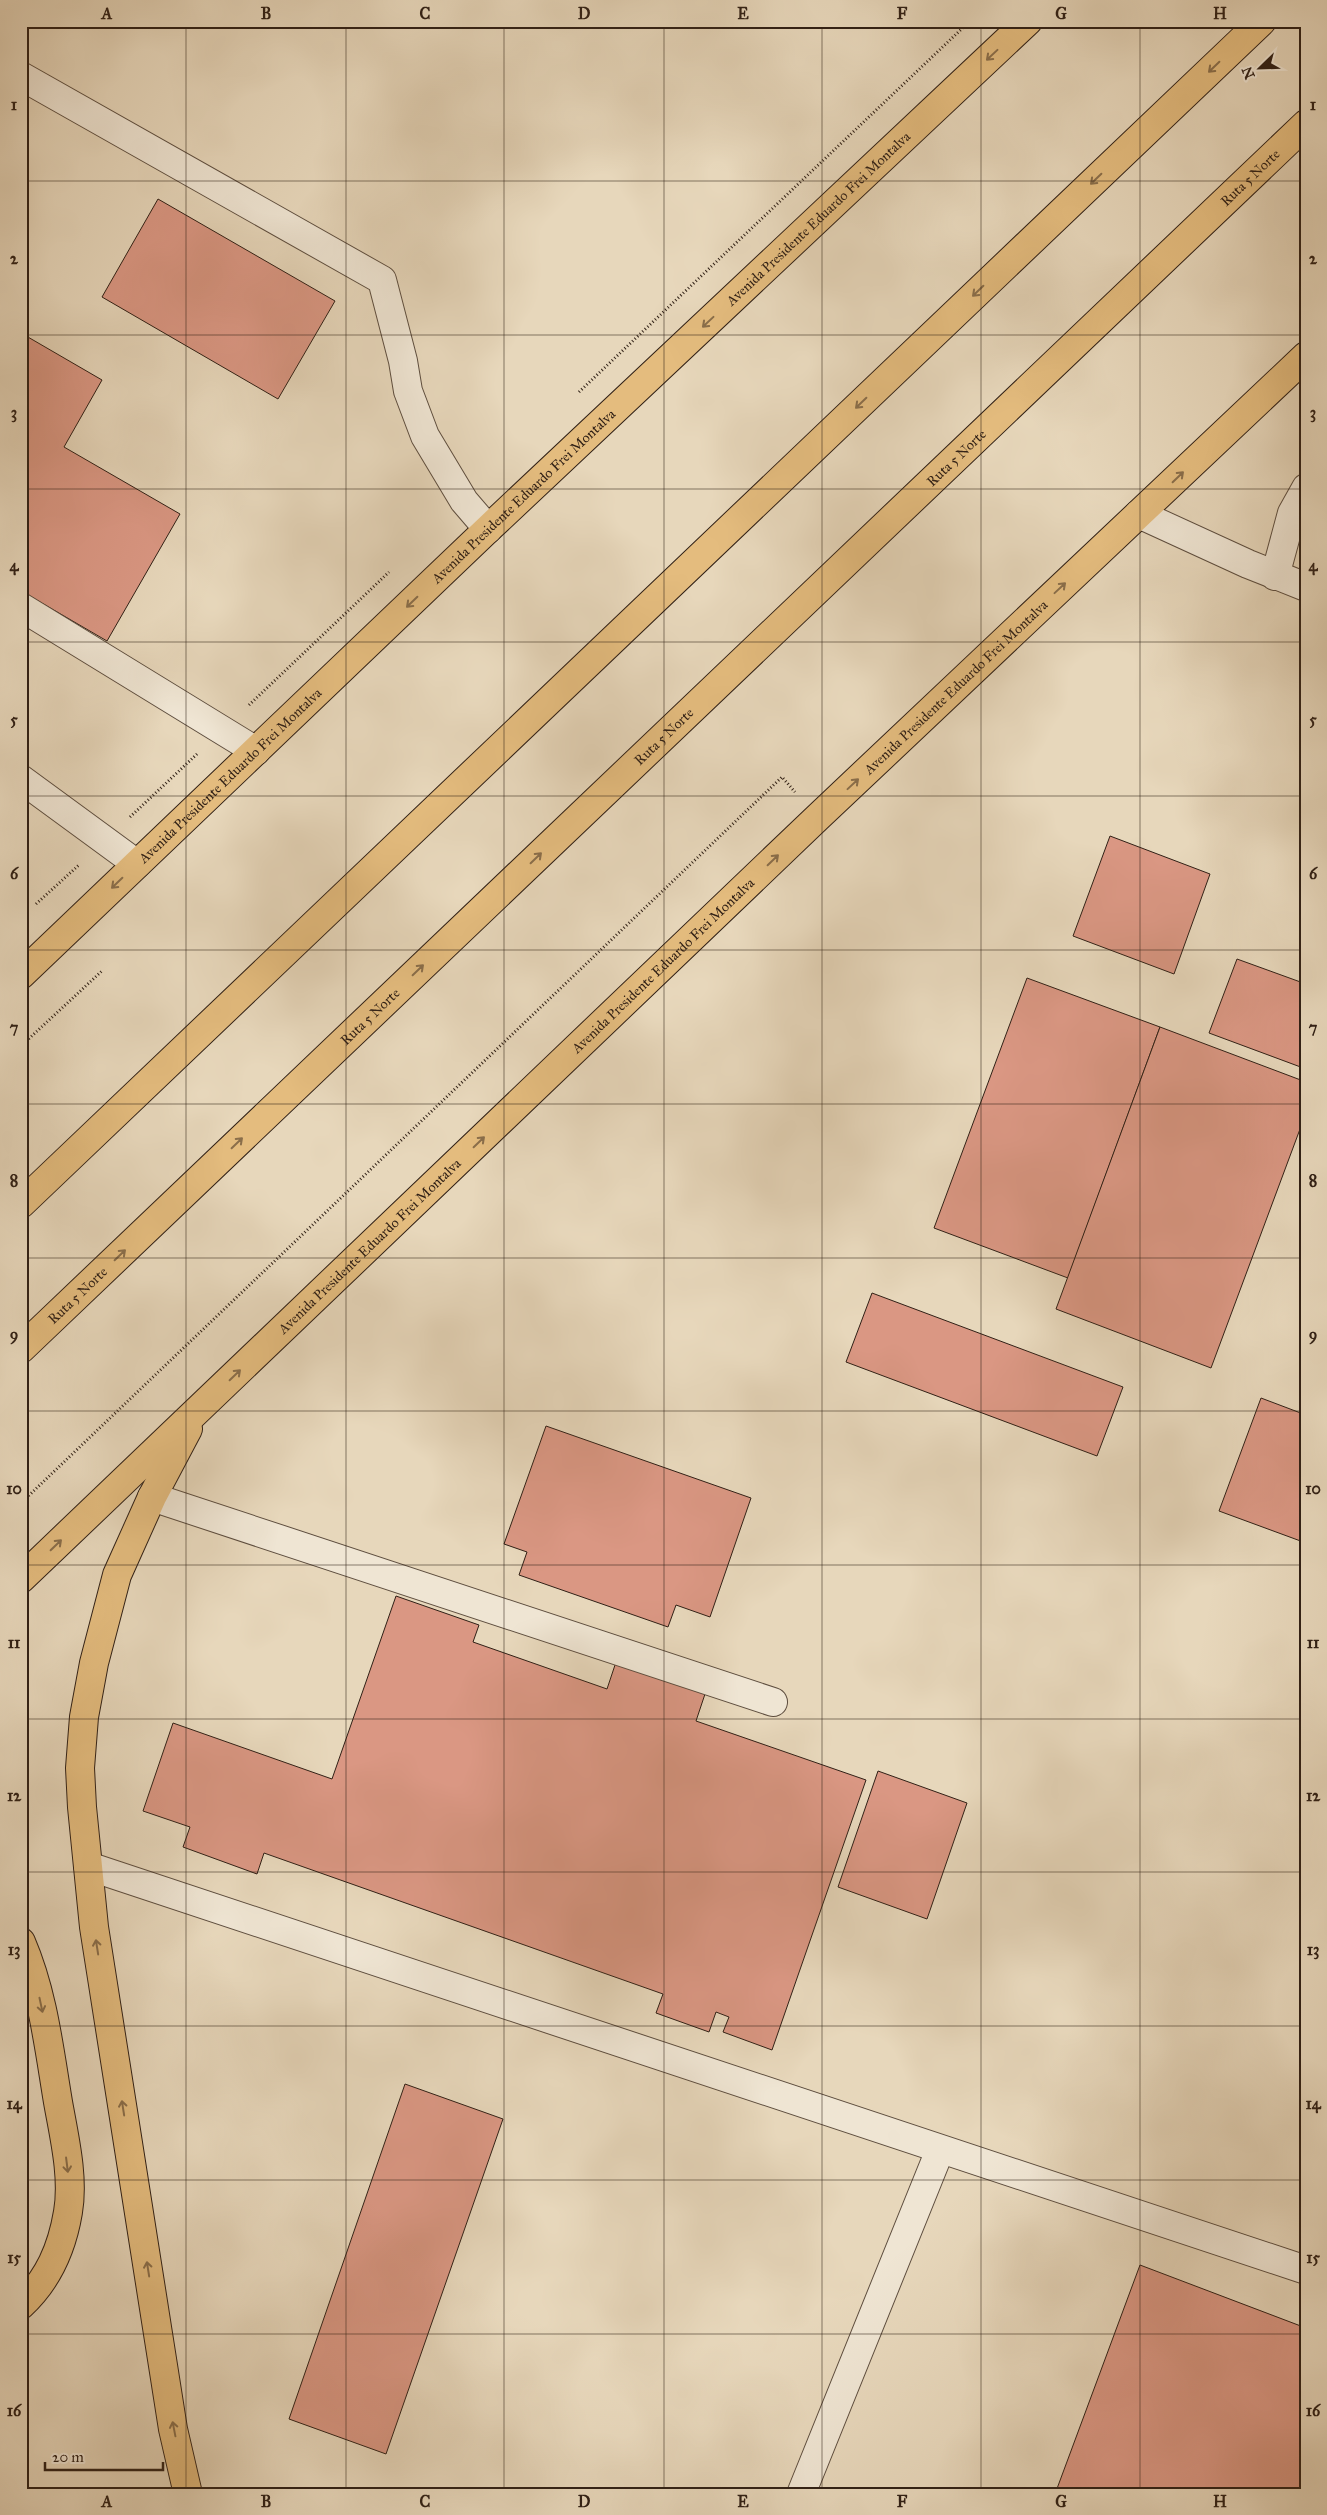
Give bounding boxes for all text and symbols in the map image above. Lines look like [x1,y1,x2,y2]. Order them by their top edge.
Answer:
text: A [101,4,113,23]
text: B [261,4,271,23]
text: C [420,4,431,23]
text: D [578,4,591,23]
text: E [737,4,749,23]
text: F [897,4,908,23]
text: G [1055,4,1067,23]
text: H [1213,4,1227,23]
north arrow [1234,42,1284,92]
one-way arrow [986,49,999,61]
one-way arrow [1207,61,1220,73]
text: N [1238,64,1259,82]
text: 1 [11,95,18,114]
text: 1 [1310,95,1317,114]
street label: Avenida Presidente Eduardo Frei Montalva [722,128,914,310]
street label: Ruta 5 Norte [1217,145,1283,210]
one-way arrow [1090,173,1102,185]
text: 2 [10,249,19,268]
text: 2 [1309,249,1318,268]
one-way arrow [972,285,985,297]
one-way arrow [702,316,715,328]
one-way arrow [855,397,867,409]
text: 3 [11,403,17,423]
text: 3 [1310,403,1316,423]
street label: Avenida Presidente Eduardo Frei Montalva [427,405,619,588]
street label: Ruta 5 Norte [923,425,989,490]
one-way arrow [1172,471,1184,483]
text: 4 [10,556,20,576]
text: 4 [1309,556,1319,576]
one-way arrow [1054,582,1066,595]
one-way arrow [406,596,418,608]
street label: Avenida Presidente Eduardo Frei Montalva [860,596,1051,778]
street label: Avenida Presidente Eduardo Frei Montalva [134,684,325,867]
street label: Ruta 5 Norte [631,704,697,768]
text: 5 [10,710,18,729]
text: 5 [1309,710,1317,729]
one-way arrow [846,778,859,790]
one-way arrow [529,852,542,864]
one-way arrow [767,854,780,866]
text: 6 [10,864,19,883]
text: 6 [1309,864,1318,883]
street label: Avenida Presidente Eduardo Frei Montalva [567,874,758,1057]
one-way arrow [111,877,123,889]
one-way arrow [412,964,424,976]
street label: Ruta 5 Norte [337,984,403,1049]
text: 7 [10,1018,19,1037]
text: 7 [1309,1018,1318,1037]
one-way arrow [472,1136,485,1148]
one-way arrow [231,1137,243,1149]
street label: Avenida Presidente Eduardo Frei Montalva [274,1155,464,1338]
text: 8 [10,1171,18,1190]
text: 8 [1309,1171,1317,1190]
one-way arrow [113,1249,126,1261]
street label: Ruta 5 Norte [44,1263,111,1327]
text: 9 [10,1325,18,1345]
text: 9 [1309,1325,1317,1345]
one-way arrow [228,1369,241,1381]
text: 10 [6,1479,22,1498]
text: 10 [1305,1479,1321,1498]
one-way arrow [50,1539,63,1551]
text: 11 [8,1633,21,1652]
text: 11 [1307,1633,1320,1652]
text: 12 [7,1786,22,1805]
text: 12 [1306,1786,1321,1805]
text: 13 [8,1940,20,1960]
one-way arrow [92,1940,102,1956]
text: 13 [1307,1940,1319,1960]
one-way arrow [37,1997,46,2013]
text: 14 [6,2094,23,2114]
text: 14 [1305,2094,1322,2114]
one-way arrow [117,2100,127,2116]
one-way arrow [62,2157,72,2173]
text: 15 [7,2248,21,2267]
text: 15 [1306,2248,1320,2267]
one-way arrow [143,2261,153,2277]
text: 16 [7,2401,22,2420]
text: 16 [1306,2401,1321,2420]
one-way arrow [168,2421,178,2437]
scale bar [45,2440,162,2472]
text: 20 m [52,2448,84,2466]
text: A [101,2492,113,2511]
text: B [261,2492,271,2511]
text: C [420,2492,431,2511]
text: D [578,2492,591,2511]
text: E [737,2492,749,2511]
text: F [897,2492,908,2511]
text: G [1055,2492,1067,2511]
text: H [1213,2492,1227,2511]

